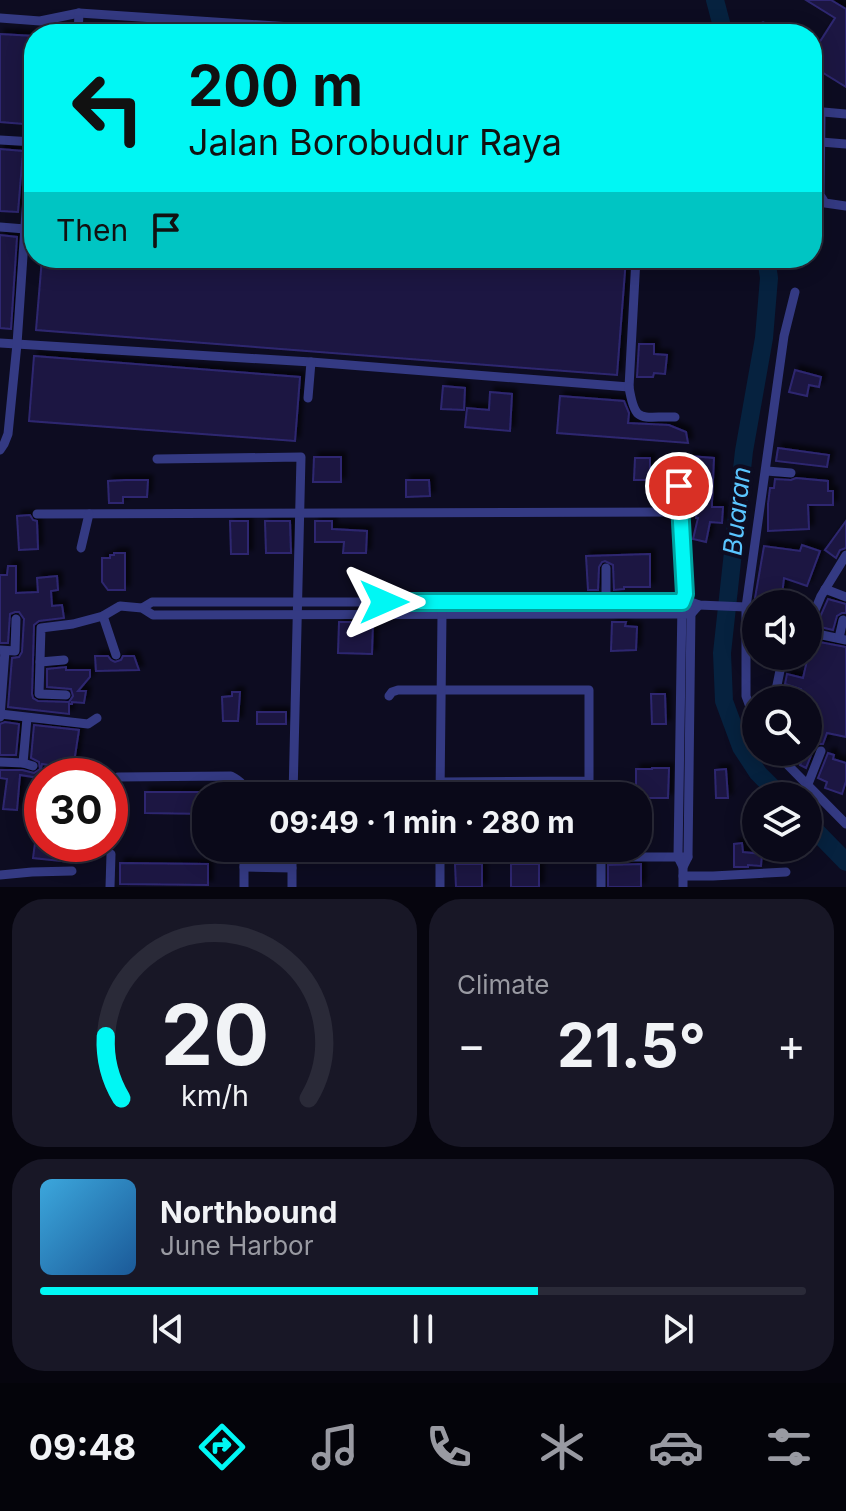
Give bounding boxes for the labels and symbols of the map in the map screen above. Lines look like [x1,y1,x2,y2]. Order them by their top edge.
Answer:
pin [645,452,713,520]
water label: Buaran [716,465,757,557]
position arrow [342,560,426,644]
speed limit sign: 30 [24,758,128,862]

